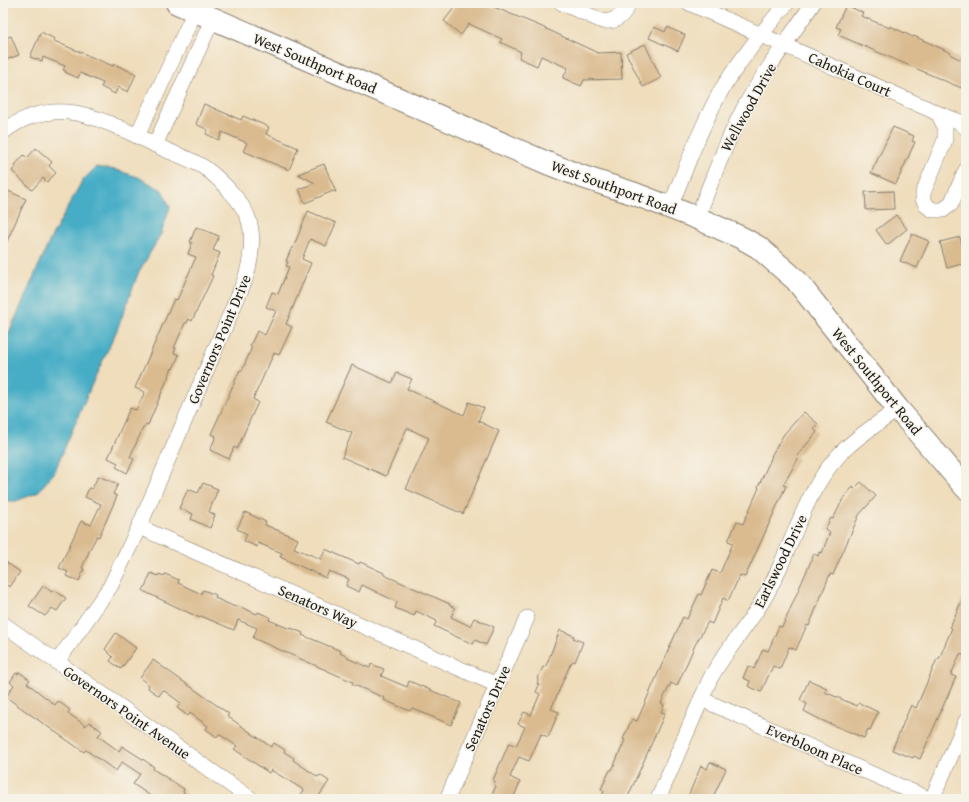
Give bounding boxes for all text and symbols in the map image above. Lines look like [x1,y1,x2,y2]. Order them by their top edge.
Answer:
street label: West Southport Road [250,27,380,99]
street label: Cahokia Court [805,46,896,102]
street label: Wellwood Drive [715,59,781,155]
street label: West Southport Road [548,154,680,220]
street label: Governors Point Drive [182,271,256,407]
street label: West Southport Road [827,323,927,439]
street label: Earlswood Drive [748,511,812,611]
street label: Senators Way [275,579,362,633]
street label: Governors Point Avenue [59,660,195,764]
street label: Senators Drive [459,662,515,754]
street label: Everbloom Place [763,718,867,780]

